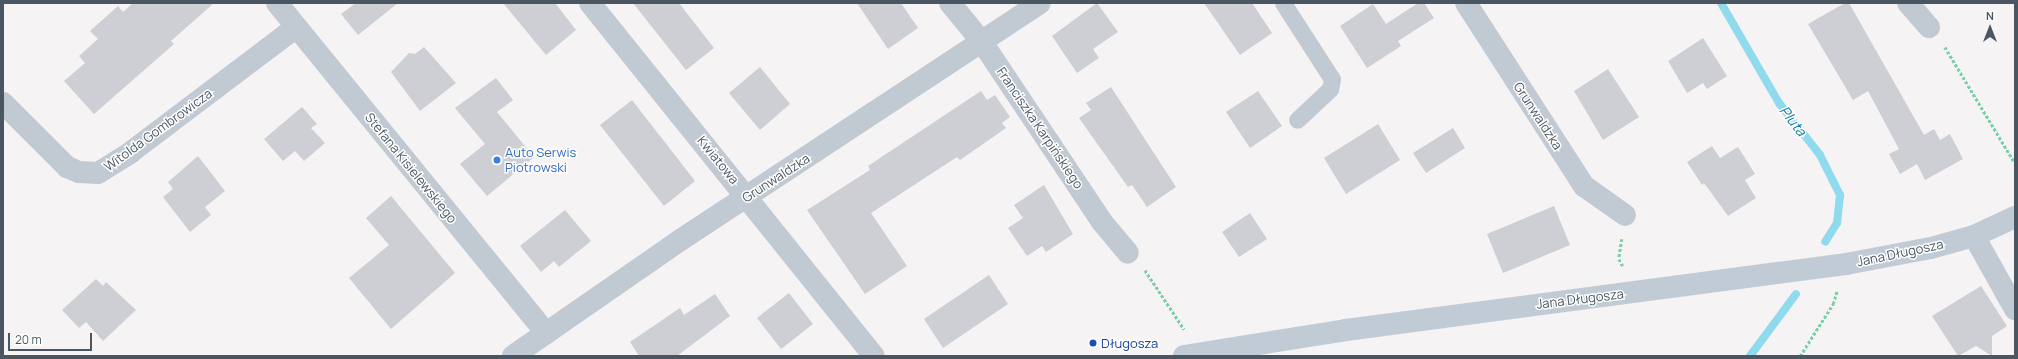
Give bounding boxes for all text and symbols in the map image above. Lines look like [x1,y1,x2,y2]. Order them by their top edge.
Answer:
north arrow [1970,8,2010,48]
text: N [1986,8,1994,23]
street label: Franciszka Karpińskiego [993,64,1087,192]
street label: Grunwaldzka [1510,79,1566,153]
street label: Witolda Gombrowicza [101,86,215,174]
water label: Pluta [1776,103,1810,139]
street label: Stefana Kisielewskiego [362,110,460,226]
street label: Kwiatowa [694,133,742,187]
place label: Auto Serwis Piotrowski [505,145,576,176]
street label: Grunwaldzka [739,150,813,206]
marker: Auto Serwis Piotrowski [492,155,502,165]
street label: Jana Długosza [1855,236,1945,270]
street label: Jana Długosza [1535,286,1625,312]
scale bar [10,325,94,351]
text: 20 m [15,331,42,348]
place label: Długosza [1101,335,1158,351]
marker: Długosza [1088,338,1098,348]

